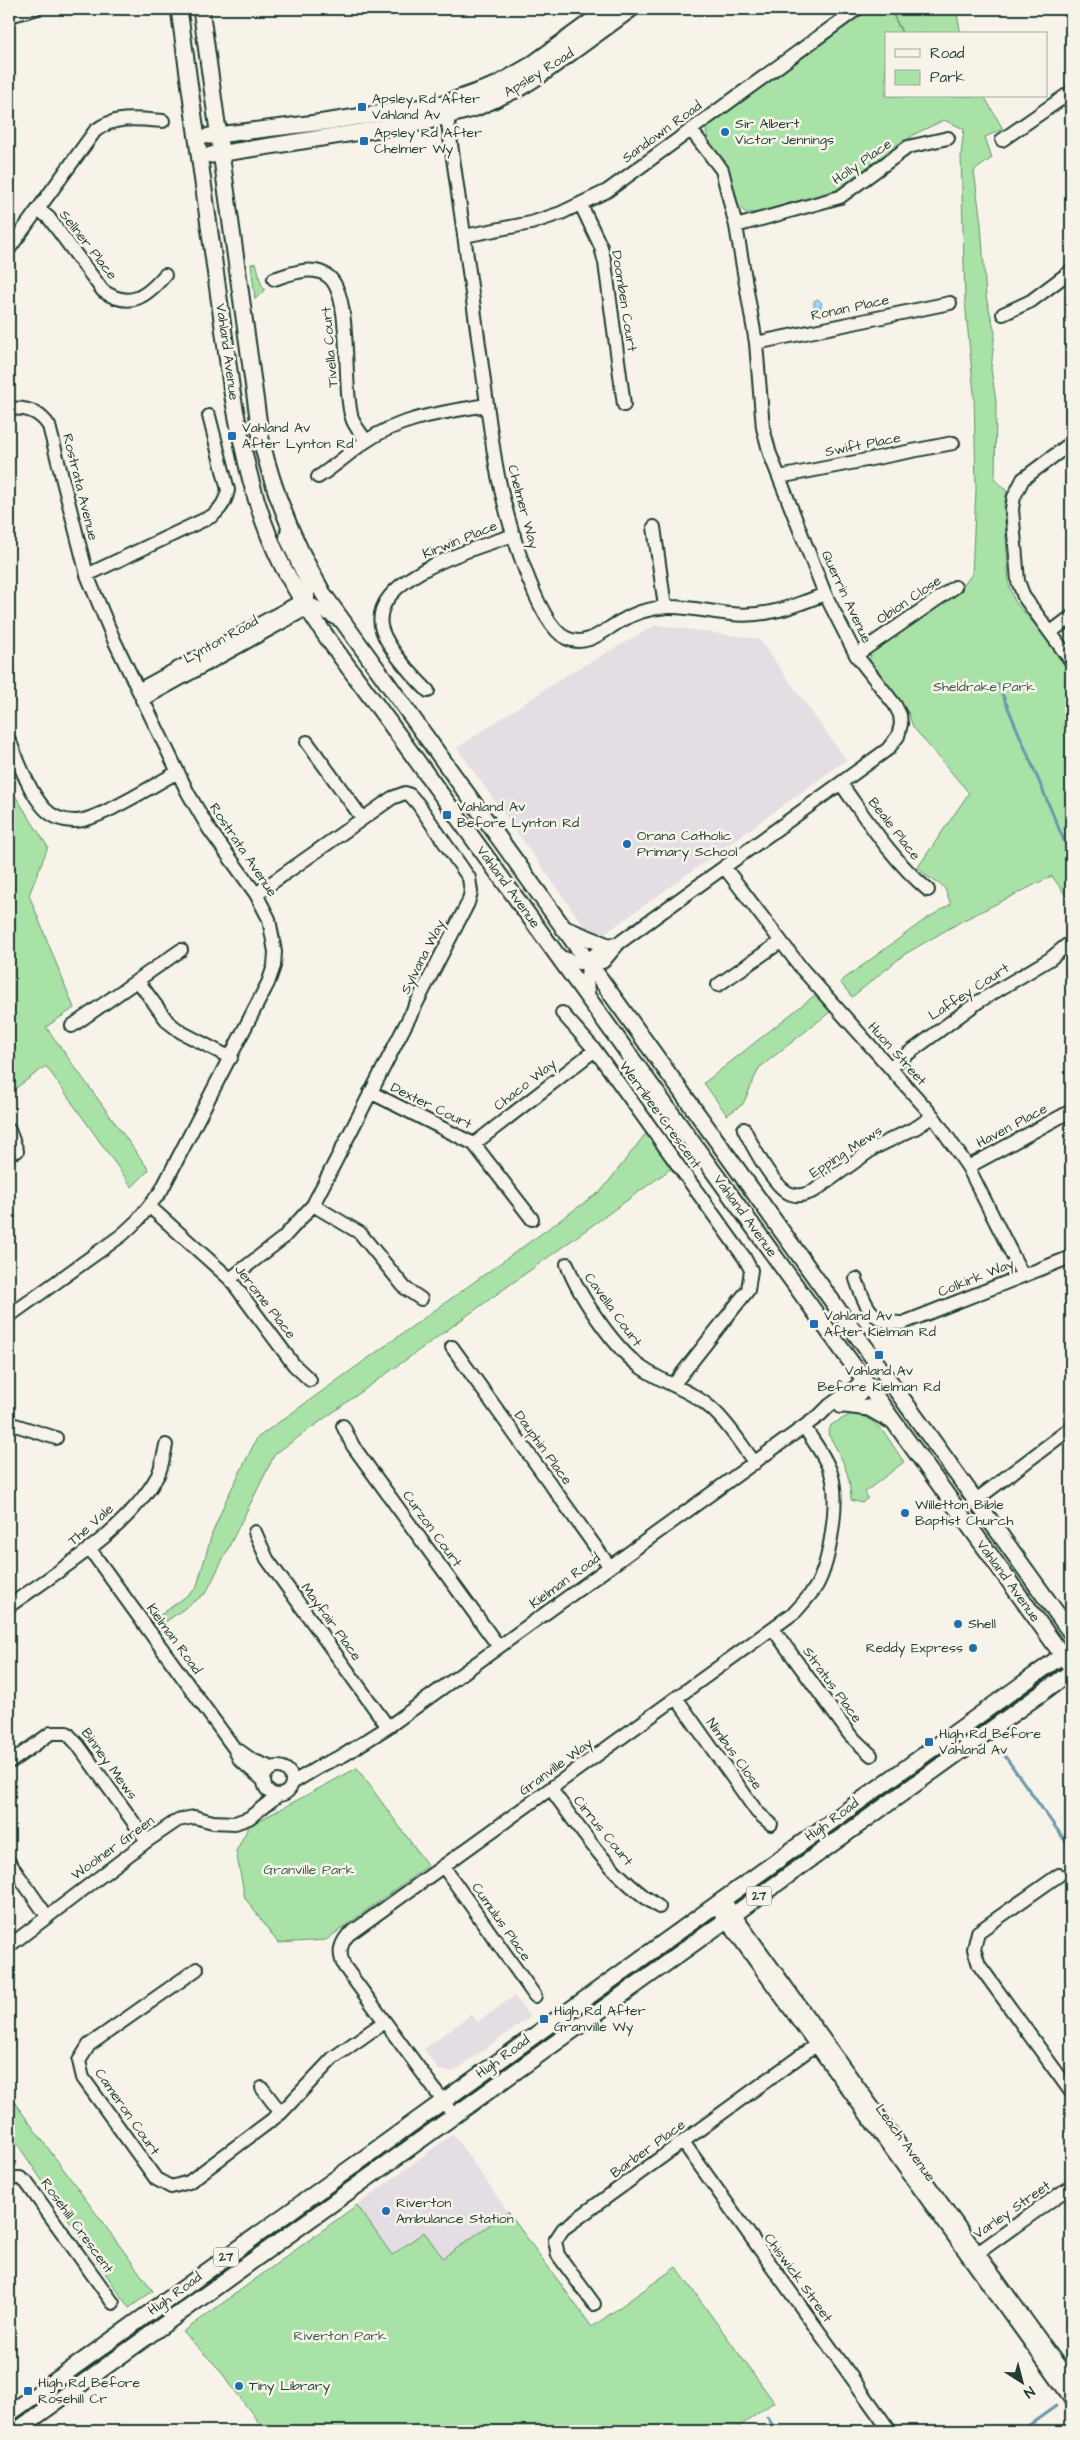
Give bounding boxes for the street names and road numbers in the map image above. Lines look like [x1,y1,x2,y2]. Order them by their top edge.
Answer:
street label: Apsley Road [500,44,578,102]
street label: Sandown Road [618,96,706,168]
street label: Holly Place [828,134,896,190]
street label: Sellner Place [54,206,122,284]
street label: Doomben Court [606,249,642,353]
street label: Ronan Place [809,290,891,326]
street label: Vahland Avenue [210,302,244,402]
street label: Tivella Court [316,305,343,388]
street label: Swift Place [823,428,903,462]
street label: Rostrata Avenue [57,432,103,543]
street label: Chelmer Way [502,463,544,552]
street label: Kirwin Place [420,516,501,564]
street label: Querrin Avenue [816,547,876,647]
street label: Obion Close [873,571,946,629]
street label: Lynton Road [180,611,262,669]
street label: Beale Place [863,793,925,865]
street label: Rostrata Avenue [204,799,282,901]
street label: Vahland Avenue [471,842,545,933]
street label: Sylvana Way [396,916,450,998]
street label: Laffey Court [925,958,1014,1026]
street label: Huon Street [863,1018,931,1090]
street label: Chaco Way [490,1054,561,1116]
street label: Werribee Crescent [614,1057,706,1173]
street label: Dexter Court [387,1078,475,1134]
street label: Haven Place [973,1099,1051,1153]
street label: Epping Mews [806,1121,886,1183]
street label: Vahland Avenue [708,1171,782,1262]
street label: Colkirk Way [935,1254,1017,1302]
street label: Jerome Place [230,1261,301,1344]
street label: Cavella Court [579,1269,647,1351]
street label: Dauphin Place [509,1407,577,1490]
street label: Curzon Court [397,1487,467,1572]
street label: The Vale [64,1499,118,1550]
street label: Vahland Avenue [971,1536,1045,1627]
street label: Kielman Road [525,1548,605,1614]
street label: Mayfair Place [296,1579,366,1665]
street label: Kielman Road [141,1599,207,1679]
street label: Stratus Place [798,1643,867,1727]
street label: Nimbus Close [701,1714,767,1794]
street label: Binney Mews [76,1724,142,1804]
street label: Granville Way [515,1733,597,1801]
street label: Cirrus Court [568,1791,638,1871]
street label: High Road [801,1794,863,1846]
street label: Woolner Green [67,1811,159,1885]
street label: Cumulus Place [467,1879,536,1966]
road number: 27 [746,1886,772,1905]
street label: High Road [472,2031,534,2083]
street label: Cameron Court [90,2064,165,2160]
street label: Leach Avenue [870,2100,940,2186]
street label: Barber Place [606,2115,690,2183]
street label: Rosehill Crescent [36,2174,118,2278]
street label: Varley Street [969,2176,1055,2244]
street label: Chiswick Street [759,2229,837,2327]
road number: 27 [214,2248,238,2266]
street label: High Road [144,2268,206,2320]

